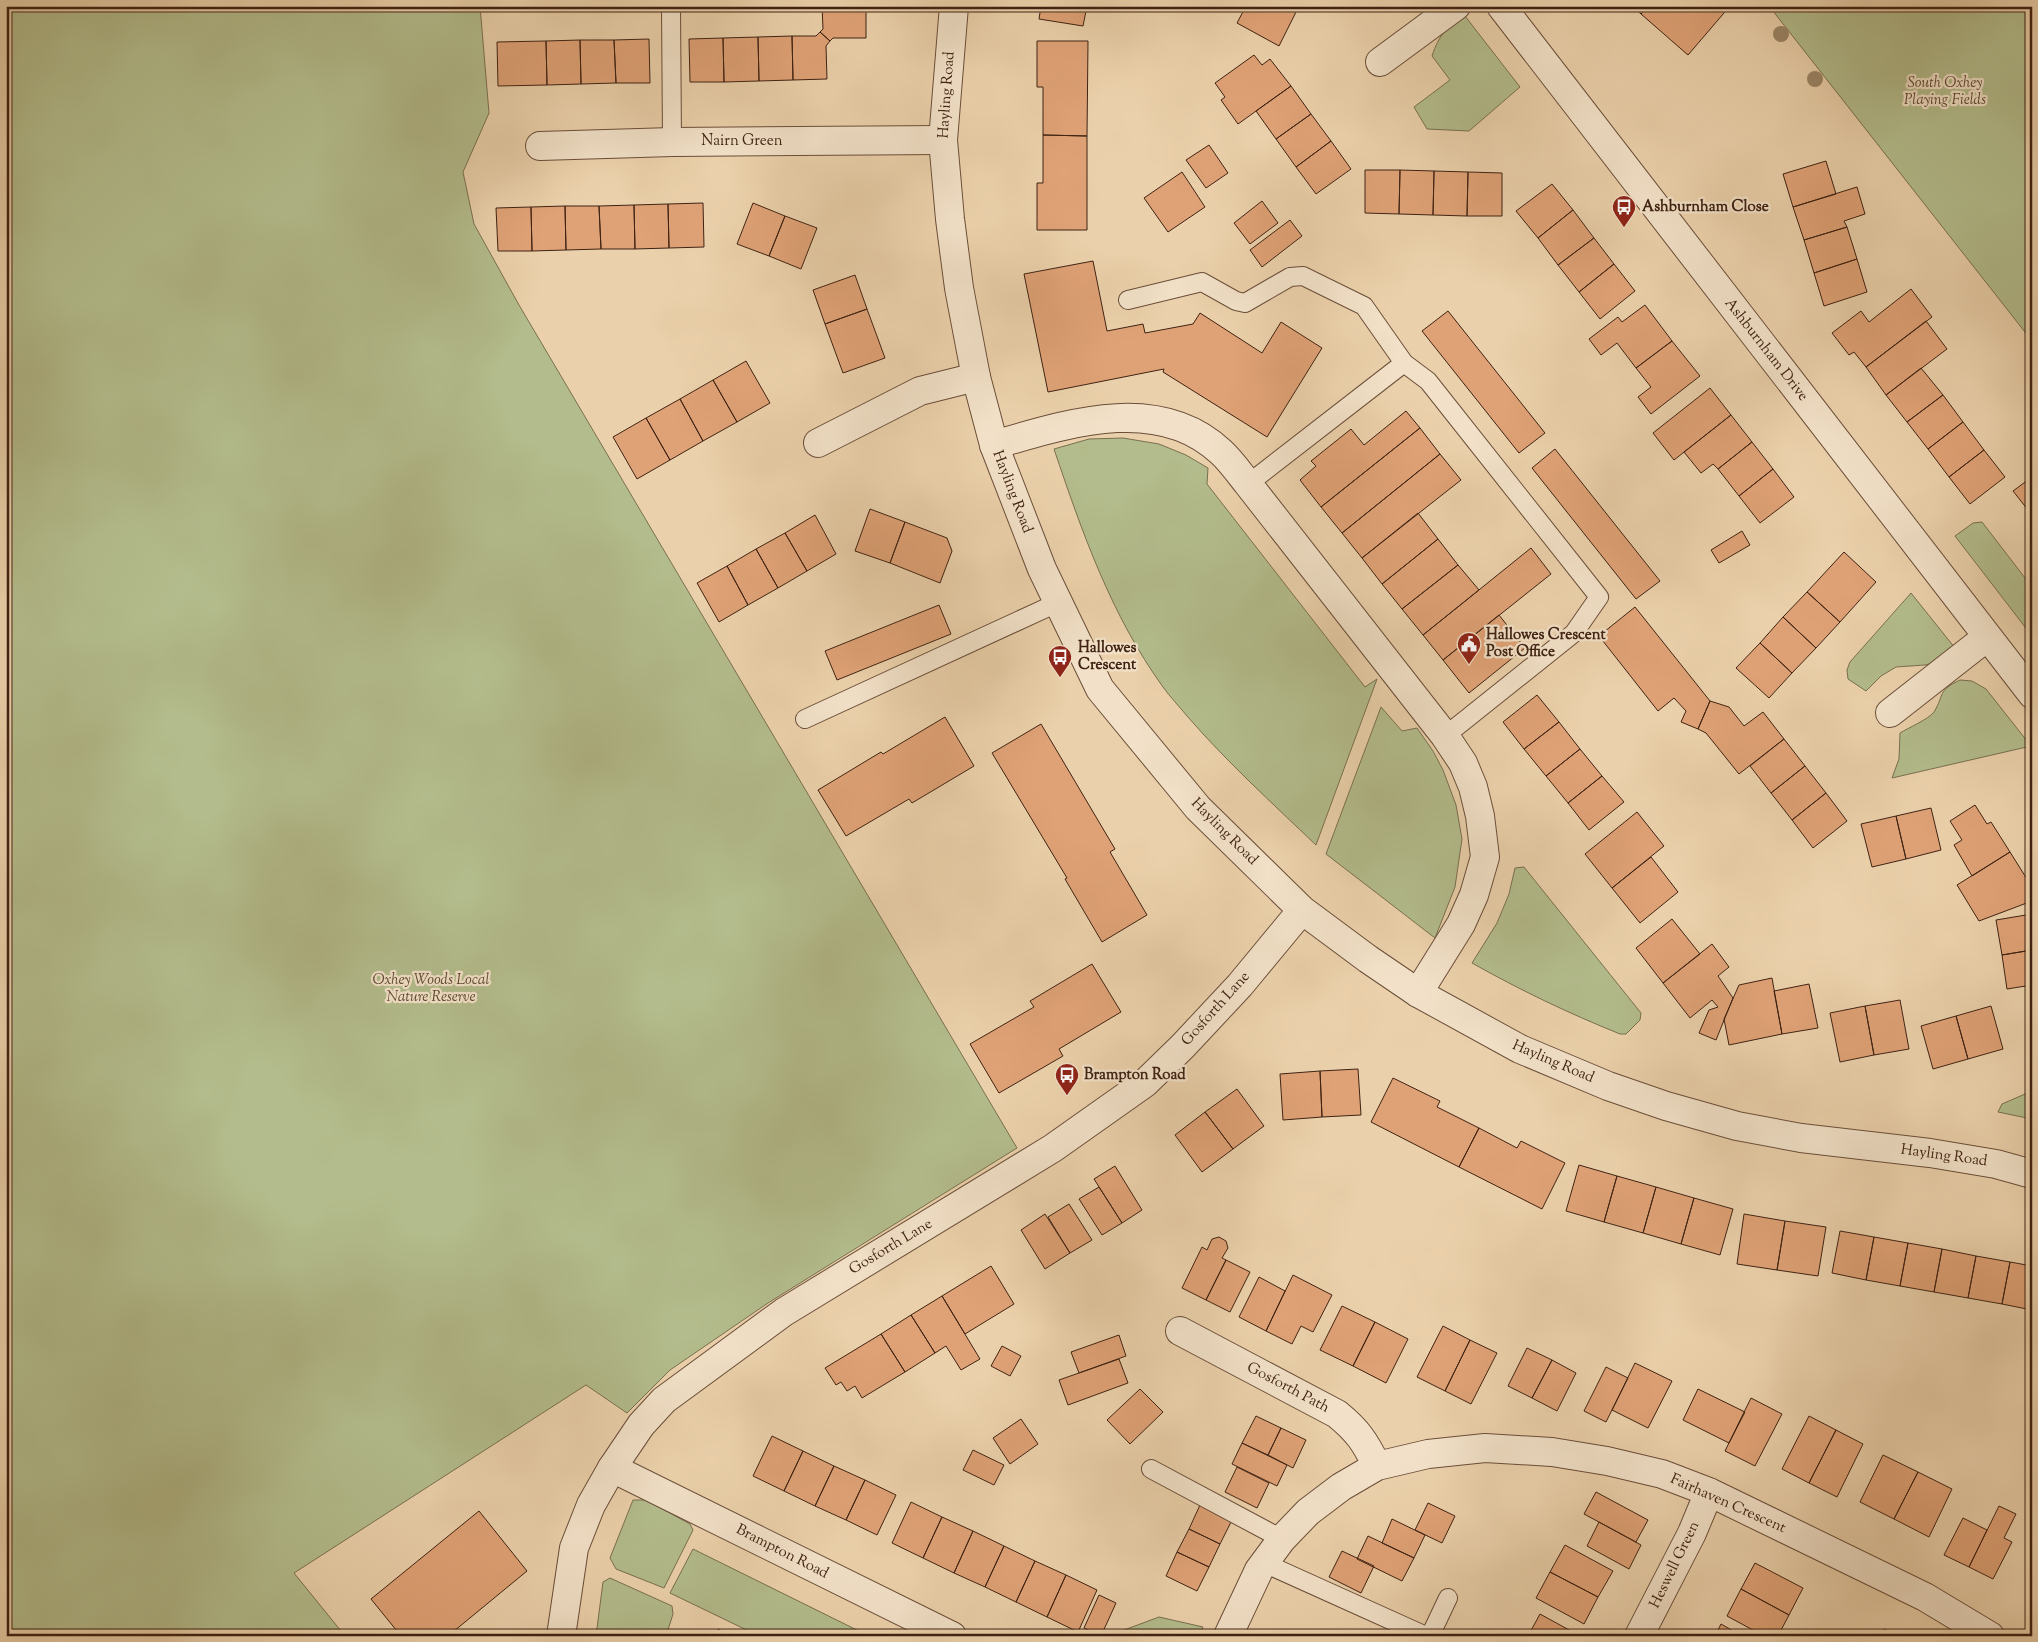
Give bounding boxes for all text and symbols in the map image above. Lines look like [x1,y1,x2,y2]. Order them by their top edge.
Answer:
street label: Hayling Road [933,50,961,139]
park label: South Oxhey Playing Fields [1904,73,1986,111]
street label: Nairn Green [701,131,783,152]
bus stop icon: Ashburnham Close [1611,194,1637,228]
place label: Ashburnham Close [1642,197,1769,218]
street label: Ashburnham Drive [1719,294,1813,406]
street label: Hayling Road [987,447,1038,537]
place label: Hallowes Crescent Post Office [1486,625,1607,663]
public building icon: Hallowes Crescent Post Office [1456,631,1482,665]
place label: Hallowes Crescent [1078,638,1137,676]
bus stop icon: Hallowes Crescent [1047,644,1073,678]
street label: Hayling Road [1186,794,1263,871]
street label: Gosforth Lane [1177,967,1255,1051]
park label: Oxhey Woods Local Nature Reserve [372,970,490,1008]
street label: Hayling Road [1509,1035,1598,1089]
bus stop icon: Brampton Road [1054,1062,1080,1096]
place label: Brampton Road [1084,1065,1186,1086]
street label: Hayling Road [1899,1140,1989,1173]
street label: Gosforth Lane [845,1214,937,1280]
street label: Gosforth Path [1243,1357,1333,1419]
street label: Fairhaven Crescent [1667,1469,1789,1539]
street label: Heswell Green [1645,1518,1705,1612]
street label: Brampton Road [732,1520,832,1585]

